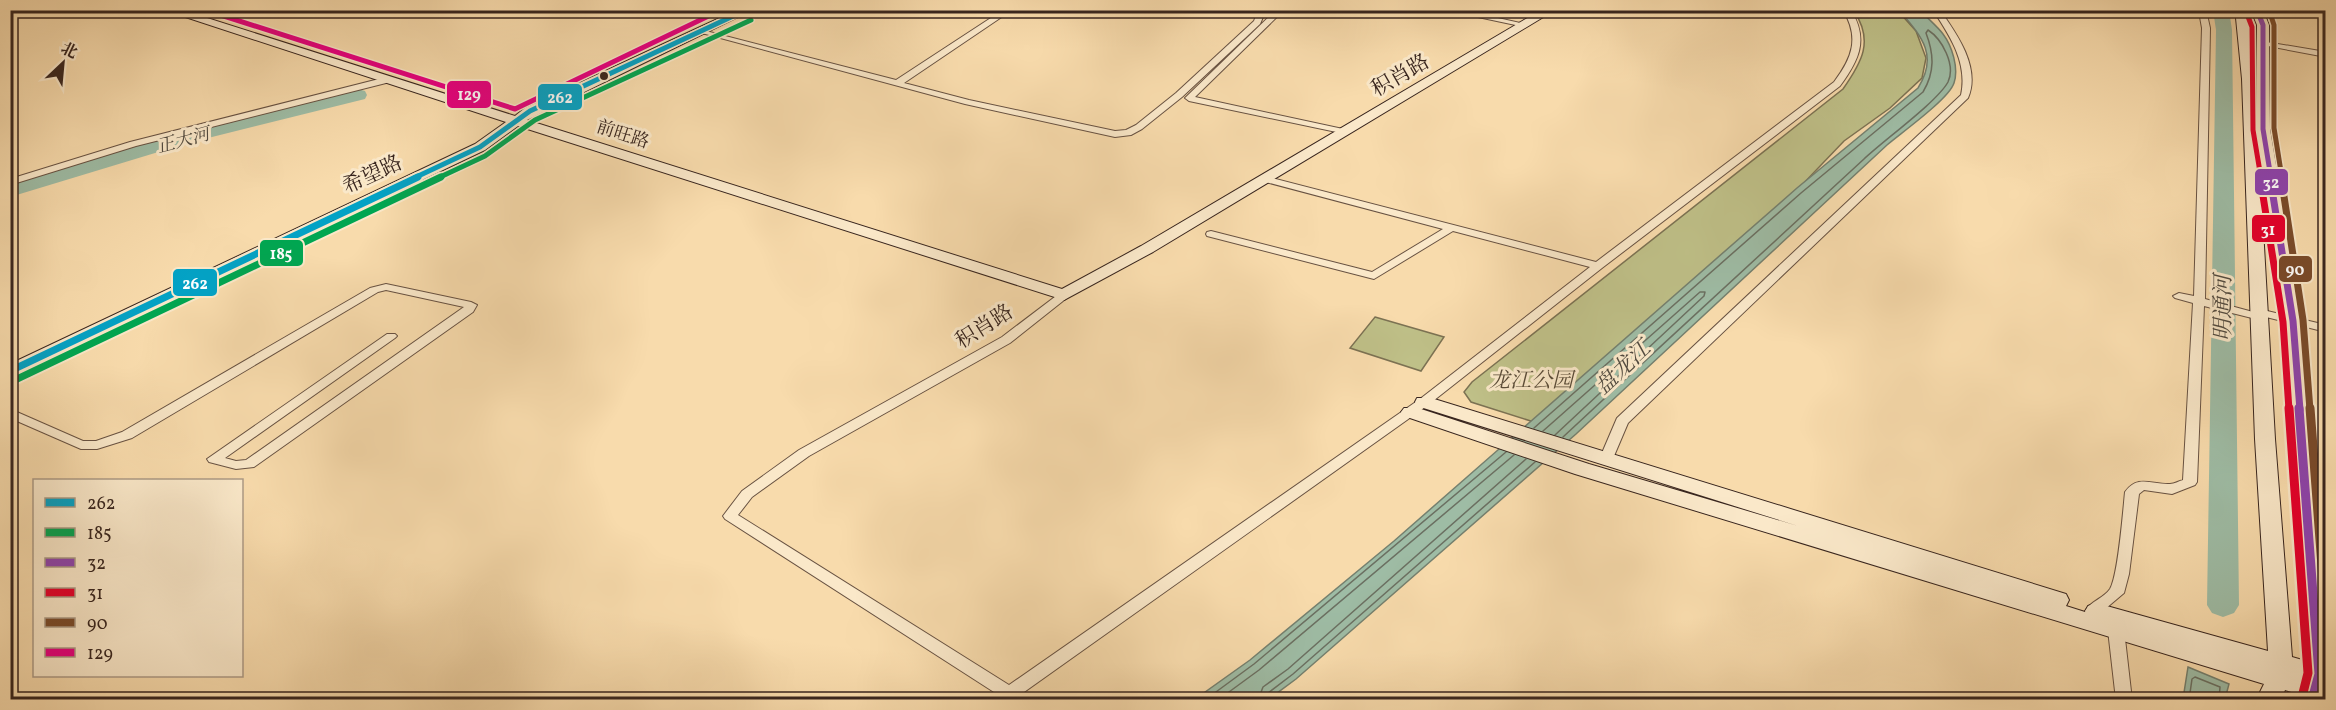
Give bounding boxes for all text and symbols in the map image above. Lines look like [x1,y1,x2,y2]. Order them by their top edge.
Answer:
north arrow [33,33,93,93]
text: 北 [57,38,81,65]
street label: 积肖路 [1366,48,1435,105]
unlabelled marker [598,70,610,82]
line badge: 129 [446,80,492,109]
line badge: 262 [537,83,583,111]
text: 129 [457,85,481,107]
text: 262 [547,88,573,110]
street label: 前旺路 [593,115,652,156]
water label: 正大河 [154,122,216,161]
street label: 希望路 [338,149,407,202]
line badge: 32 [2254,168,2289,196]
text: 32 [2263,173,2279,195]
line badge: 31 [2251,214,2286,243]
text: 31 [2261,220,2275,242]
line badge: 185 [259,239,304,267]
text: 185 [270,244,293,266]
line badge: 90 [2278,255,2313,283]
text: 90 [2286,260,2305,282]
line badge: 262 [172,268,218,297]
water label: 明通河 [2209,271,2240,341]
text: 262 [182,274,208,296]
street label: 积肖路 [950,298,1019,356]
water label: 盘龙江 [1589,333,1661,403]
park label: 龙江公园 [1489,367,1576,396]
legend [33,479,243,677]
text: 262 [87,492,115,517]
text: 185 [87,522,112,547]
text: 32 [87,552,106,577]
text: 31 [87,582,103,607]
text: 90 [87,612,108,637]
text: 129 [87,642,113,667]

